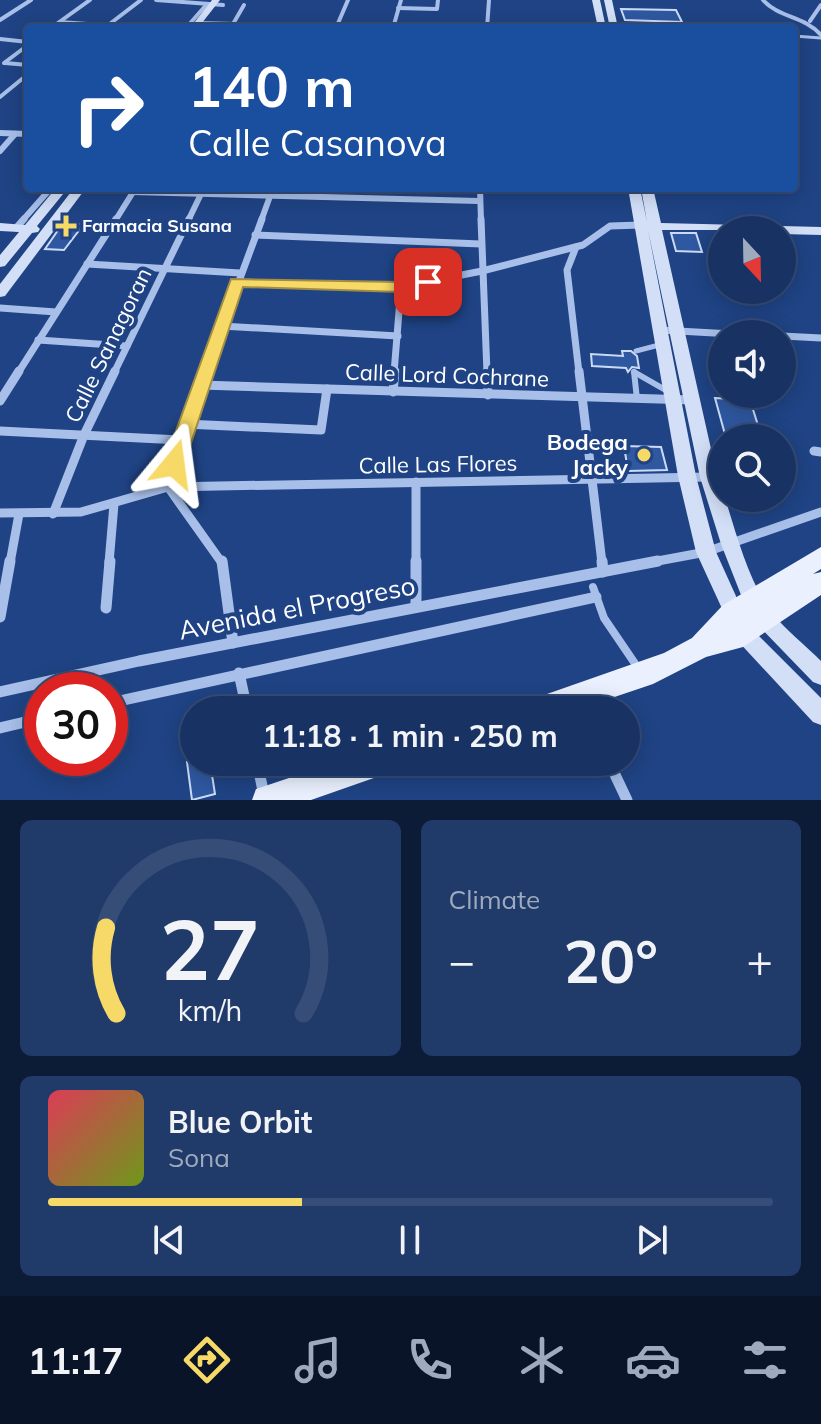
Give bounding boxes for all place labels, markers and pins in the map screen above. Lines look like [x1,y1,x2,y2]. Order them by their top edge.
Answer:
place label: Farmacia Susana [82,214,232,237]
marker: Farmacia Susana [57,217,75,235]
pin [394,248,462,316]
place label: Bodega Jacky [547,428,628,481]
marker: Bodega Jacky [635,446,653,464]

